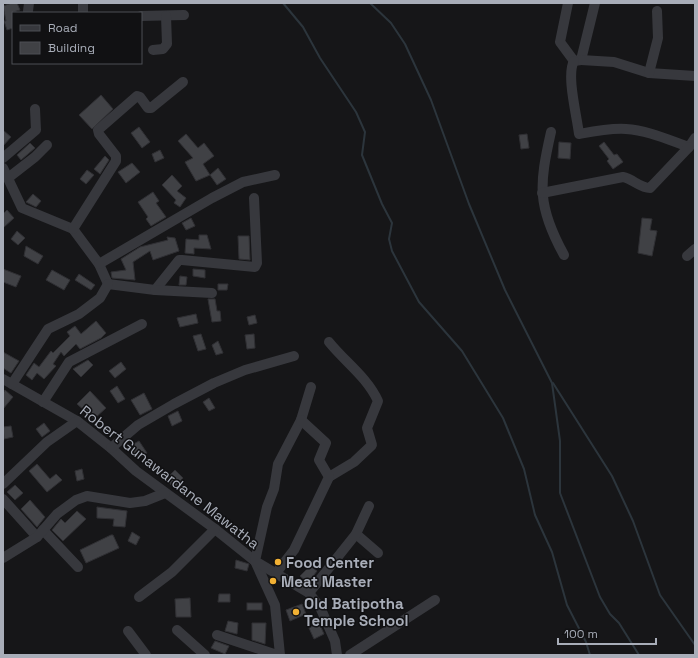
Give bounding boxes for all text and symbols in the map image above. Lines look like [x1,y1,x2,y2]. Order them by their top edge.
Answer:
legend [12,12,142,64]
text: Road [48,20,77,36]
text: Building [48,40,95,56]
street label: Robert Gunawardane Mawatha [76,401,264,553]
place label: Food Center [286,553,374,572]
marker: Food Center [273,557,283,567]
place label: Meat Master [281,572,372,591]
marker: Meat Master [268,576,278,586]
place label: Old Batipotha Temple School [304,594,408,630]
marker: Old Batipotha Temple School [291,607,301,617]
scale bar [558,620,656,646]
text: 100 m [564,626,598,642]

